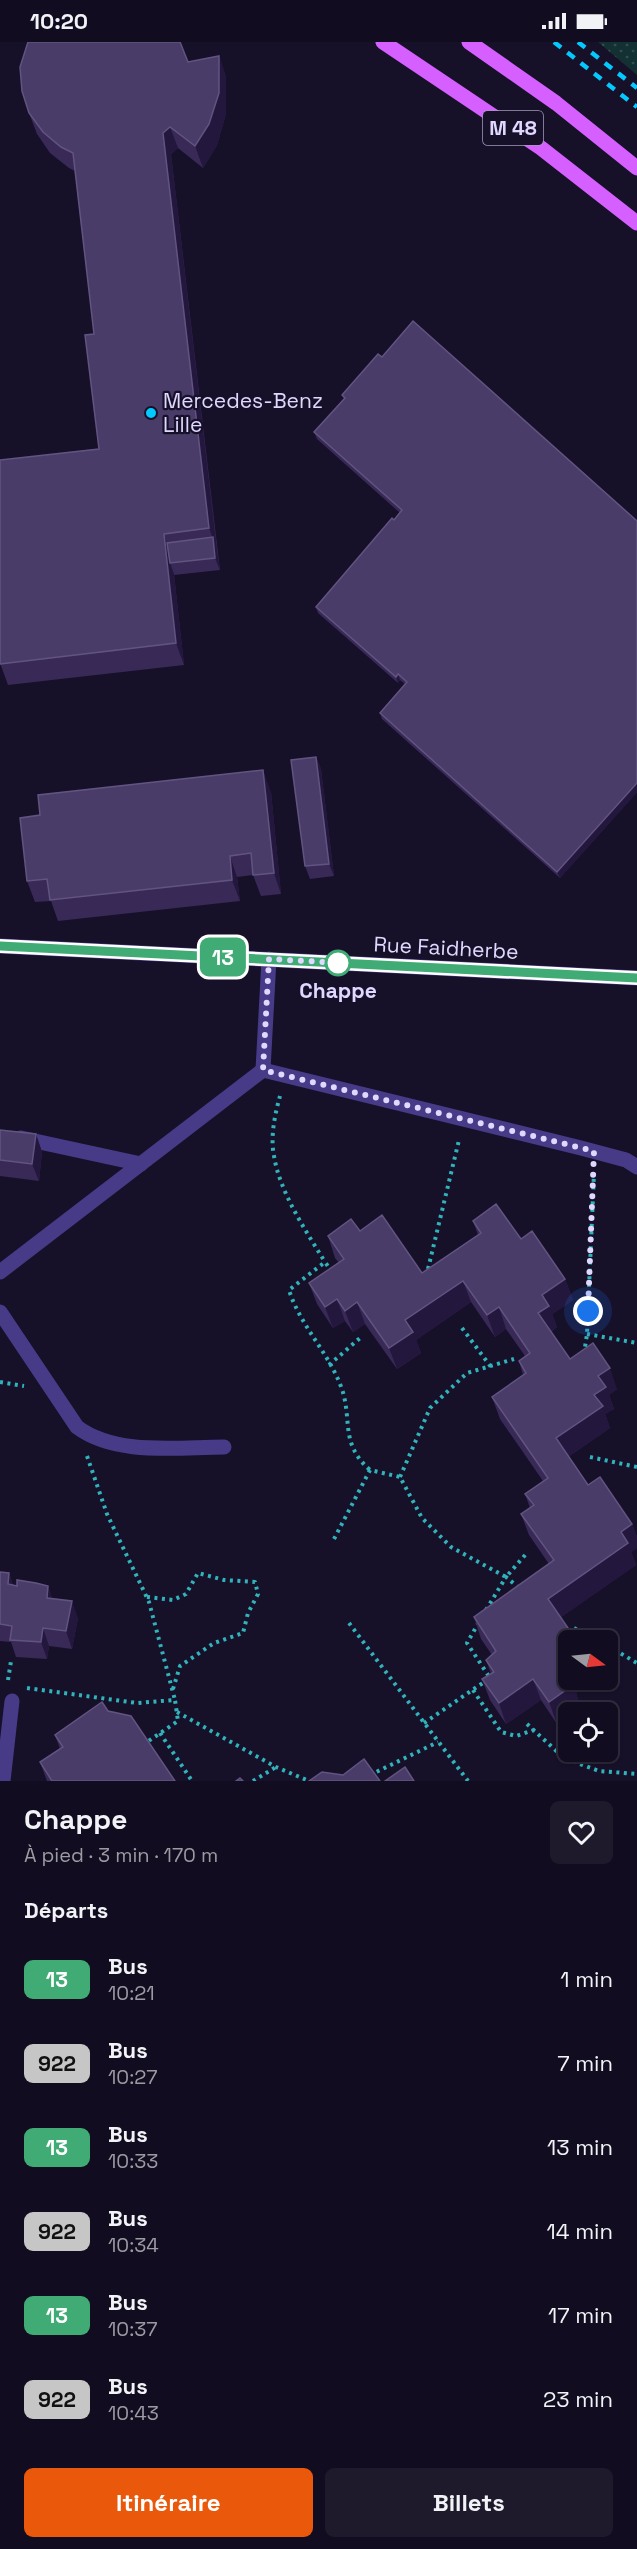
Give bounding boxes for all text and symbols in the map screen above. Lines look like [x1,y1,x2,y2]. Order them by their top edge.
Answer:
text: 10:20 [30,7,88,35]
road number: M 48 [483,111,543,145]
place label: Mercedes-Benz Lille [163,387,323,438]
marker: Mercedes-Benz Lille [144,406,158,420]
street label: Rue Faidherbe [373,930,519,965]
line badge: 13 [196,938,250,976]
text: 13 [212,944,234,971]
marker: Chappe [325,950,351,976]
place label: Chappe [299,977,377,1004]
your location [573,1296,603,1326]
north arrow [558,1630,618,1690]
map controls [558,1630,618,1762]
button: locate [558,1702,618,1762]
text: Chappe [24,1801,127,1837]
button: heart [550,1801,613,1864]
text: À pied · 3 min · 170 m [24,1842,218,1868]
text: Départs [24,1896,108,1924]
text: Bus [108,1952,148,1980]
text: 1 min [560,1965,613,1993]
text: 13 [46,1966,68,1993]
text: 10:21 [108,1980,155,2006]
text: Bus [108,2036,148,2064]
text: 7 min [557,2049,613,2077]
text: 922 [38,2050,76,2077]
text: 10:27 [108,2064,157,2090]
text: Bus [108,2120,148,2148]
text: 13 min [547,2133,613,2161]
text: 13 [46,2134,68,2161]
text: 10:33 [108,2148,158,2174]
text: Bus [108,2204,148,2232]
text: 14 min [547,2217,613,2245]
text: 922 [38,2218,76,2245]
text: 10:34 [108,2232,159,2258]
text: Bus [108,2288,148,2316]
text: 17 min [548,2301,613,2329]
text: 13 [46,2302,68,2329]
text: 10:37 [108,2316,158,2342]
text: Bus [108,2372,148,2400]
text: 23 min [543,2385,613,2413]
text: 922 [38,2386,76,2413]
text: 10:43 [108,2400,159,2426]
button: Itinéraire [24,2468,313,2537]
button: Billets [325,2468,613,2537]

